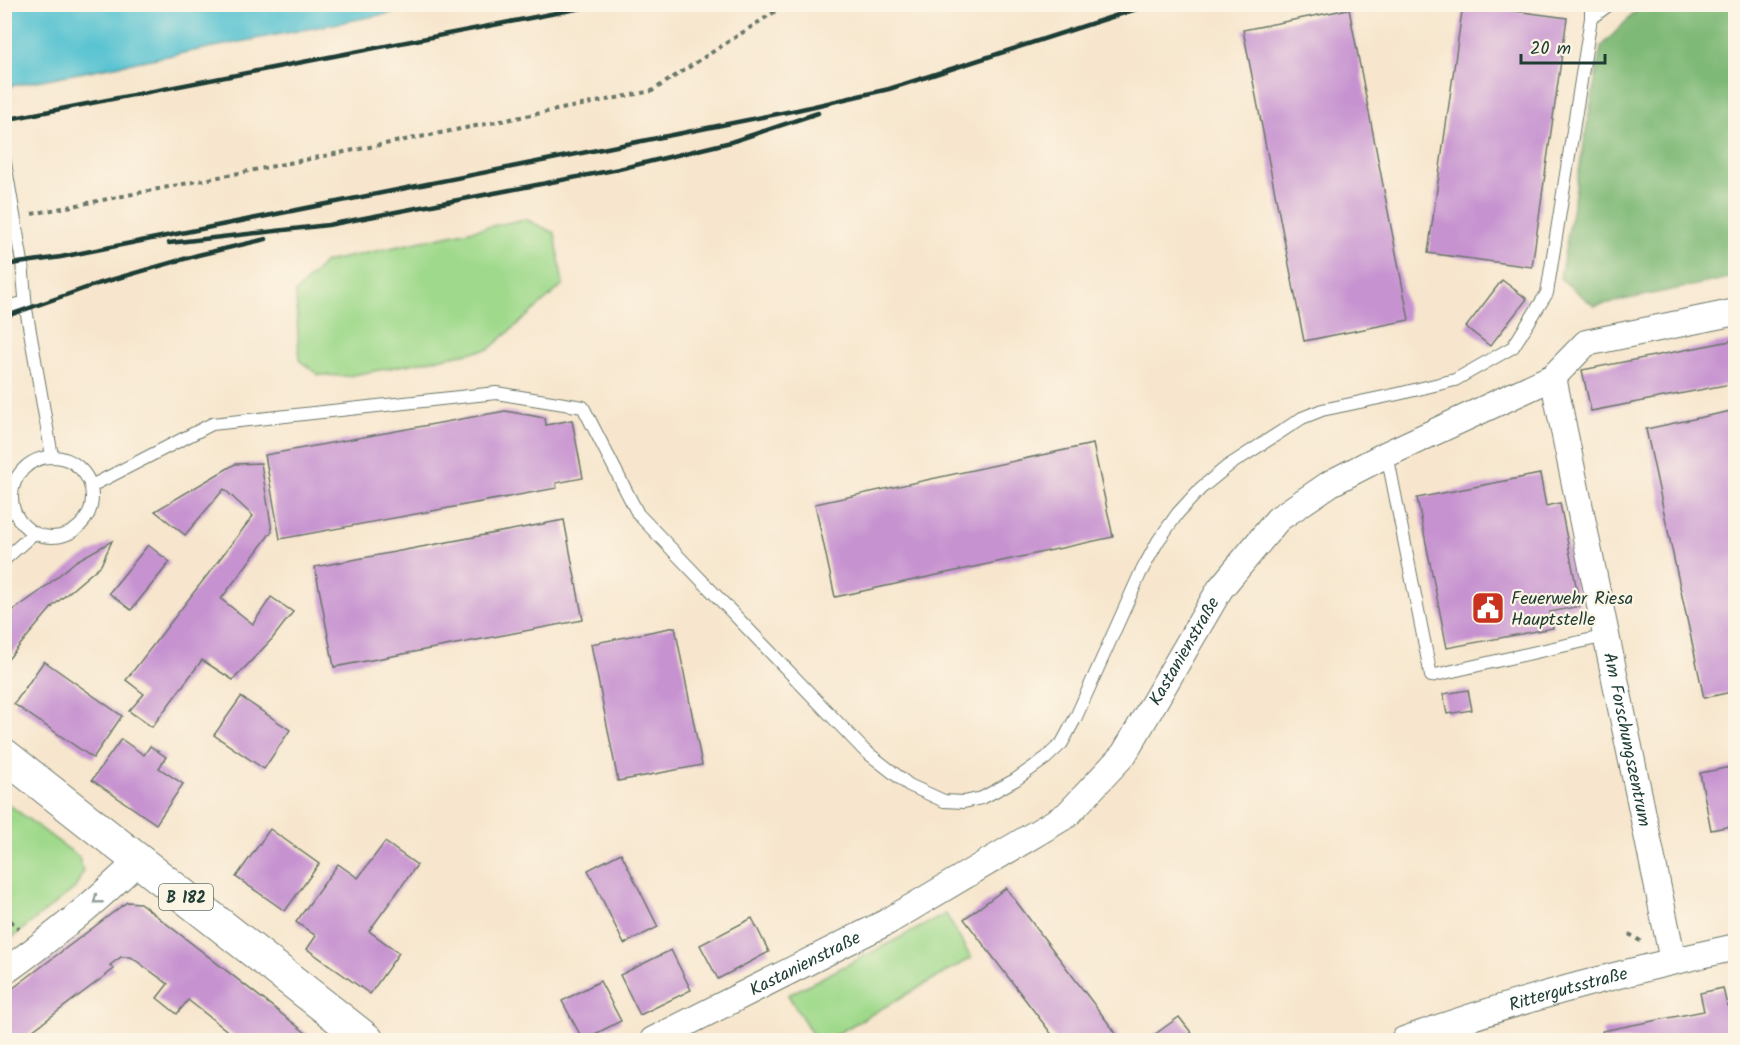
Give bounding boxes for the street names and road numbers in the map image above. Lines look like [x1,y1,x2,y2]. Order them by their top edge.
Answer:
street label: Kastanienstraße [1142,592,1228,712]
street label: Am Forschungszentrum [1594,650,1658,830]
road number: B 182 [159,884,213,910]
street label: Kastanienstraße [745,924,866,1005]
street label: Rittergutsstraße [1505,960,1631,1021]

